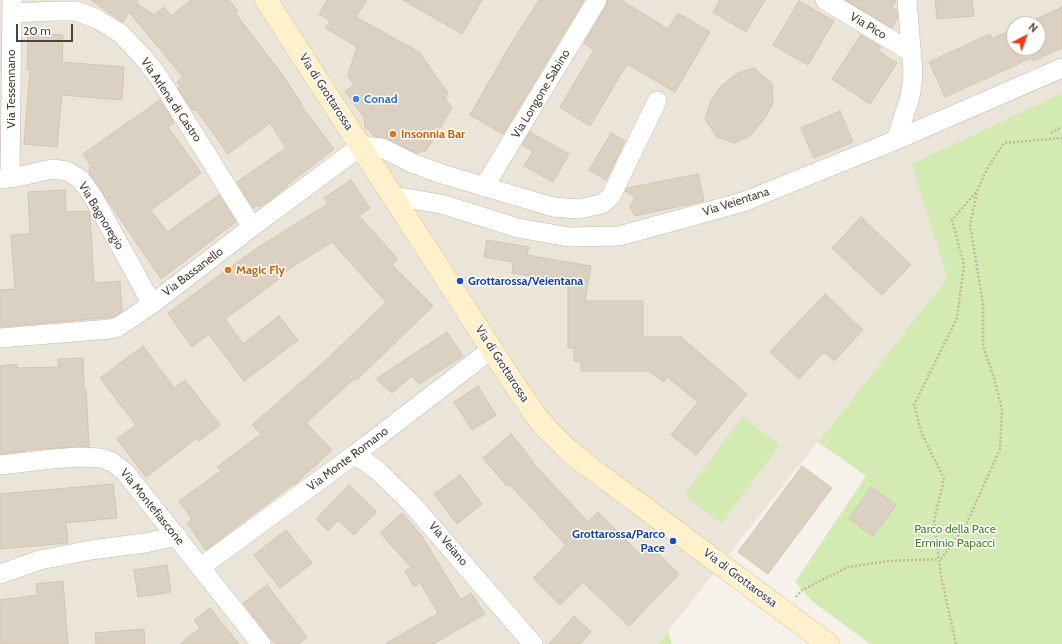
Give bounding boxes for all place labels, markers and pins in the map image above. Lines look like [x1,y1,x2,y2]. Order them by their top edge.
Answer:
place label: Conad [364,92,397,106]
marker: Conad [351,94,361,104]
place label: Insonnia Bar [401,127,465,141]
marker: Insonnia Bar [388,129,398,139]
place label: Magic Fly [236,263,285,277]
marker: Magic Fly [223,265,233,275]
place label: Grottarossa/Veientana [468,274,583,288]
marker: Grottarossa/Veientana [455,276,465,286]
place label: Grottarossa/Parco Pace [572,527,665,555]
marker: Grottarossa/Parco Pace [668,536,678,546]

